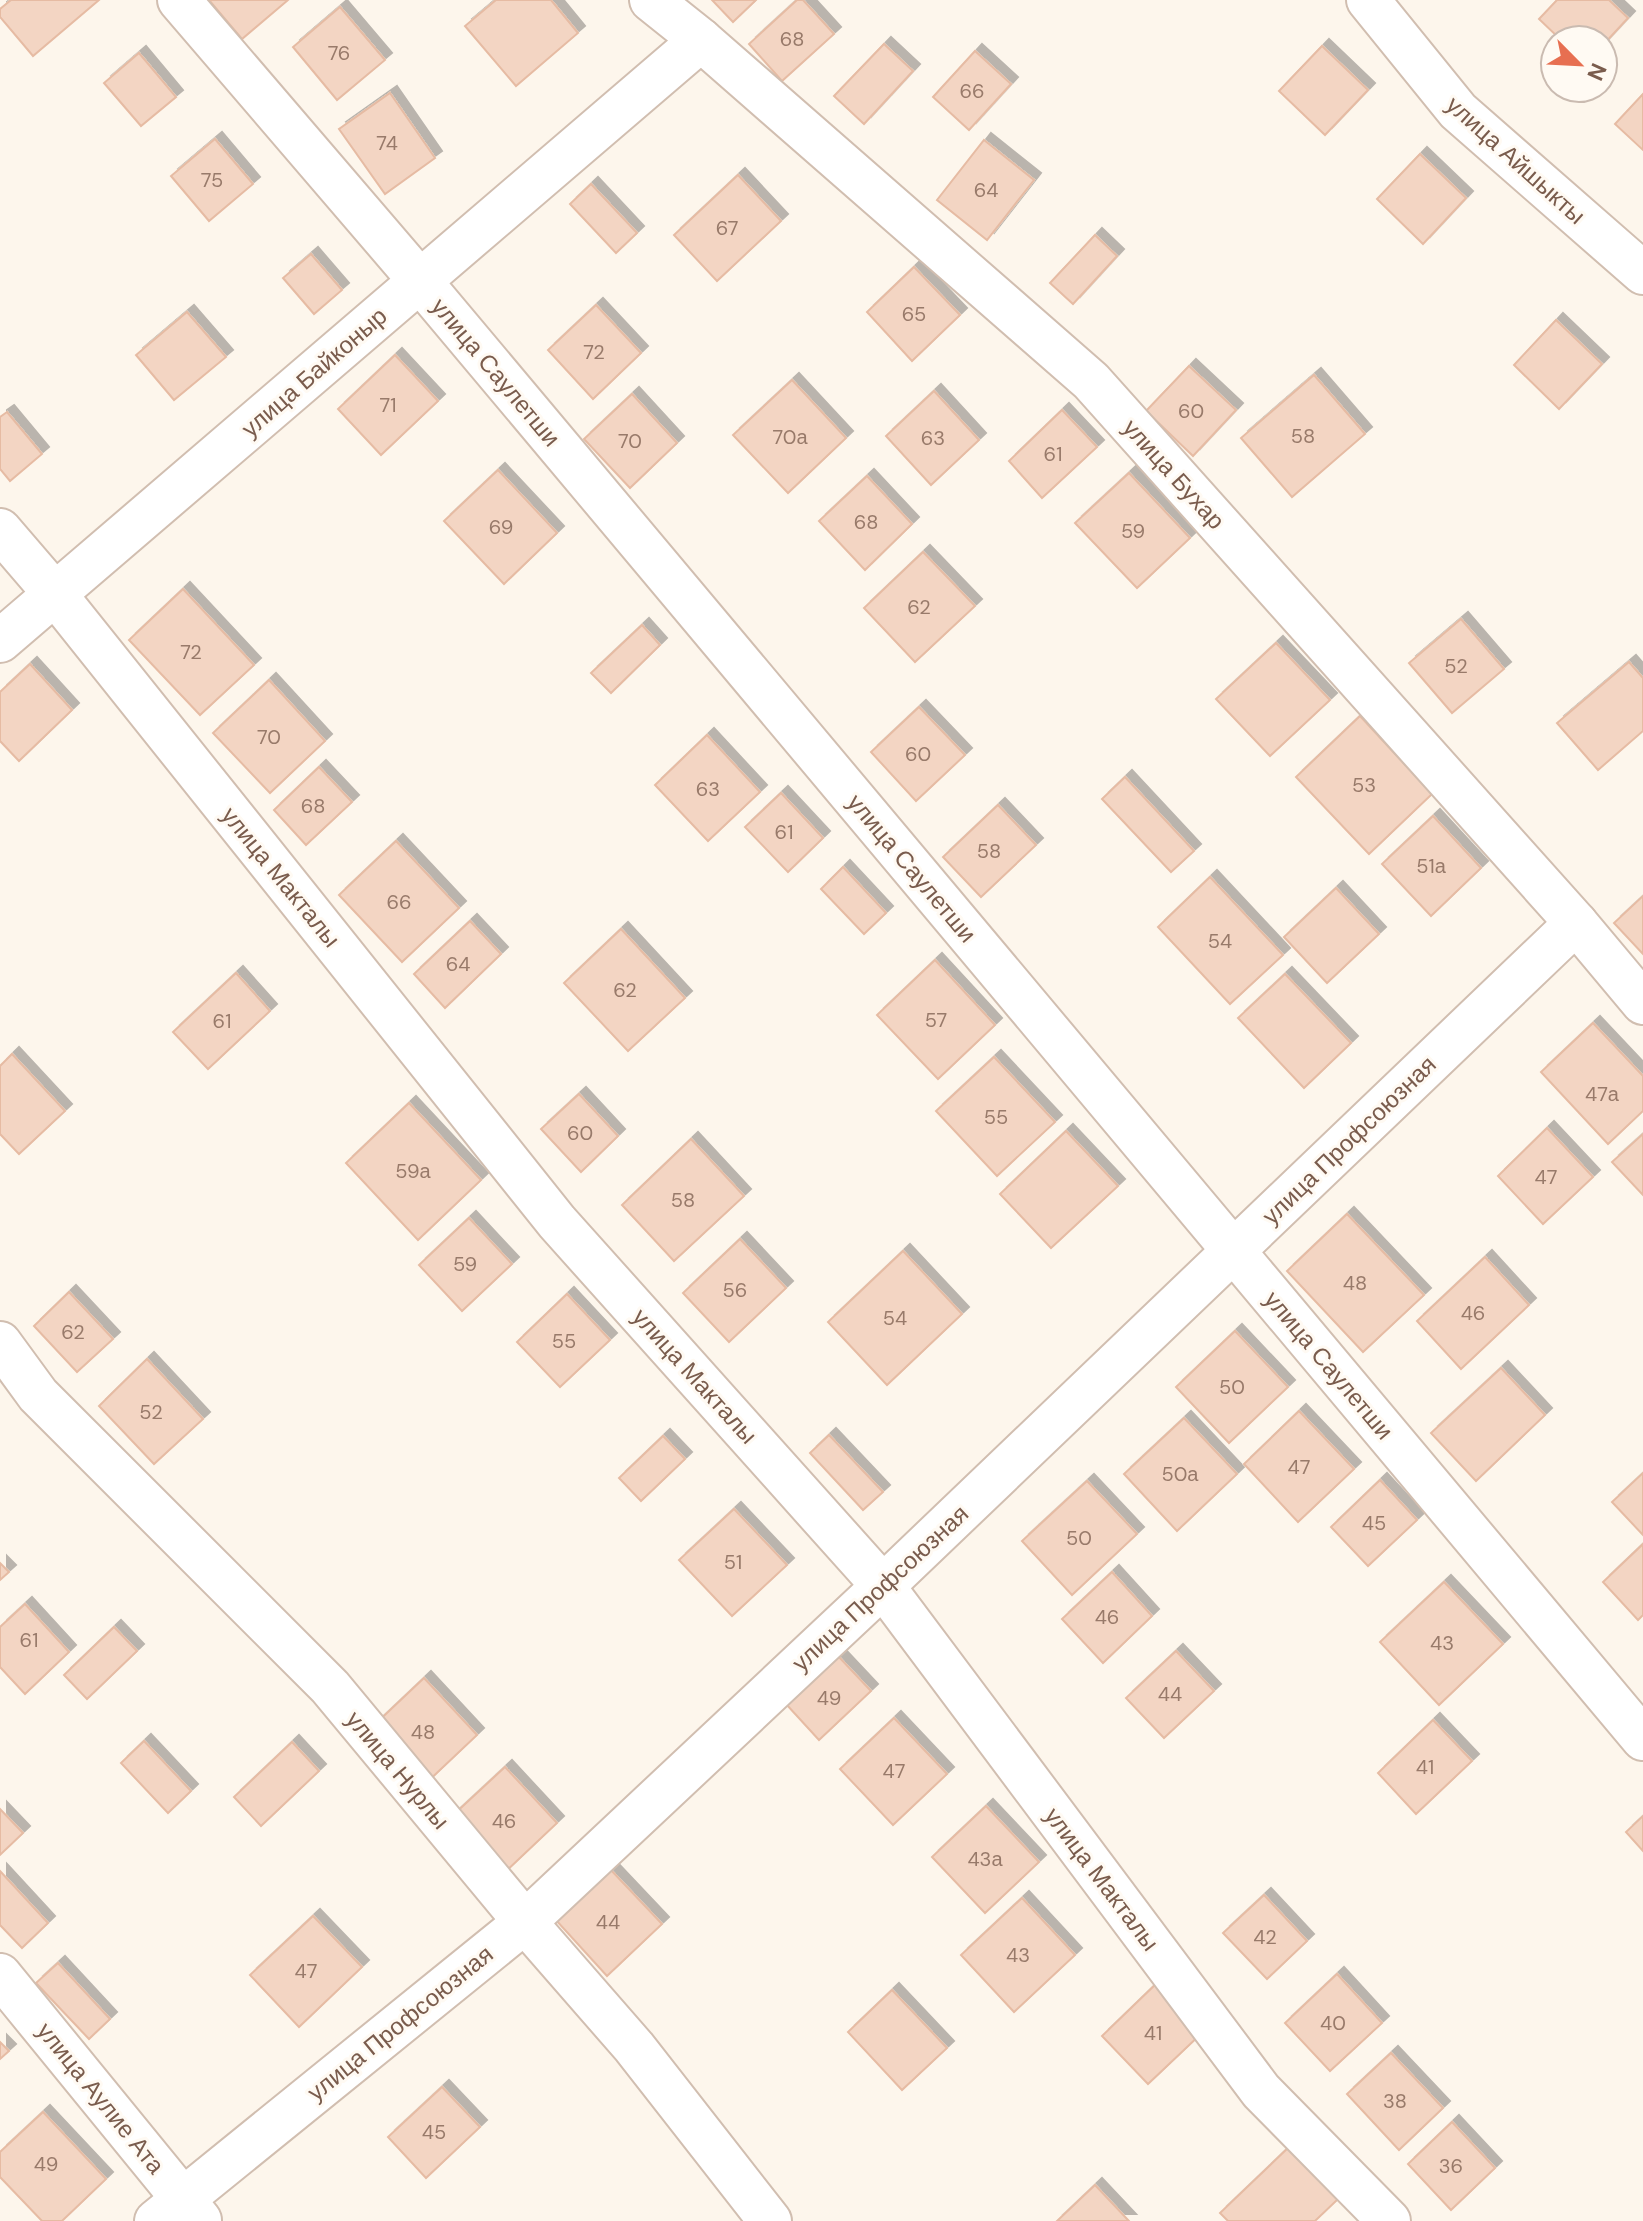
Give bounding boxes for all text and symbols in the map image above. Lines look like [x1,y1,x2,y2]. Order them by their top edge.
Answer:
north arrow [1539,24,1619,104]
house number: 68 [780,26,804,52]
house number: 76 [328,40,350,66]
text: N [1580,59,1613,85]
house number: 66 [959,78,985,104]
street label: улица Айшыкты [1440,89,1592,231]
house number: 74 [376,130,398,156]
house number: 75 [201,167,223,193]
house number: 64 [974,177,998,203]
house number: 67 [716,215,738,241]
street label: улица Саулетши [425,291,567,453]
street label: улица Байконыр [235,300,393,444]
house number: 65 [902,301,926,327]
house number: 72 [583,339,605,365]
house number: 71 [380,392,397,418]
house number: 60 [1178,398,1204,424]
street label: улица Бухар [1116,412,1232,536]
house number: 58 [1291,423,1315,449]
house number: 70а [772,424,808,450]
house number: 63 [921,425,945,451]
house number: 70 [618,428,642,454]
house number: 61 [1044,441,1062,467]
house number: 68 [854,509,878,535]
house number: 69 [489,514,513,540]
house number: 59 [1121,518,1145,544]
house number: 62 [907,594,931,620]
house number: 72 [180,639,202,665]
house number: 52 [1444,653,1468,679]
house number: 70 [257,724,281,750]
house number: 60 [905,741,931,767]
house number: 53 [1352,772,1376,798]
house number: 63 [696,776,720,802]
street label: улица Саулетши [841,787,983,949]
house number: 68 [301,793,325,819]
street label: улица Макталы [215,800,347,954]
house number: 61 [775,819,793,845]
house number: 58 [977,838,1001,864]
house number: 51а [1416,853,1447,879]
house number: 66 [386,889,412,915]
house number: 54 [1208,928,1232,954]
house number: 64 [446,951,470,977]
house number: 62 [613,977,637,1003]
house number: 57 [925,1007,947,1033]
house number: 61 [213,1008,231,1034]
street label: улица Профсоюзная [1255,1049,1443,1231]
house number: 47а [1585,1081,1620,1107]
house number: 55 [984,1104,1008,1130]
house number: 60 [567,1120,593,1146]
house number: 59а [395,1158,432,1184]
house number: 47 [1535,1164,1557,1190]
house number: 58 [671,1187,695,1213]
house number: 59 [453,1251,477,1277]
house number: 48 [1343,1270,1367,1296]
house number: 56 [723,1277,747,1303]
street label: улица Саулетши [1258,1284,1400,1446]
house number: 46 [1461,1300,1485,1326]
street label: улица Макталы [626,1302,764,1450]
house number: 54 [883,1305,907,1331]
house number: 62 [61,1319,85,1345]
house number: 55 [552,1328,576,1354]
house number: 50 [1219,1374,1245,1400]
house number: 52 [139,1399,163,1425]
house number: 47 [1288,1454,1310,1480]
house number: 50а [1161,1461,1199,1487]
street label: улица Профсоюзная [785,1498,975,1678]
house number: 45 [1362,1510,1386,1536]
house number: 50 [1066,1525,1092,1551]
house number: 51 [724,1549,742,1575]
house number: 46 [1095,1604,1119,1630]
house number: 61 [20,1627,38,1653]
house number: 43 [1430,1630,1454,1656]
house number: 44 [1158,1681,1182,1707]
house number: 49 [817,1685,841,1711]
street label: улица Нурлы [339,1704,457,1836]
house number: 48 [411,1719,435,1745]
house number: 41 [1416,1754,1434,1780]
house number: 47 [883,1758,905,1784]
street label: улица Макталы [1038,1801,1166,1957]
house number: 46 [492,1808,516,1834]
house number: 43а [967,1846,1003,1872]
house number: 44 [596,1909,620,1935]
house number: 42 [1253,1924,1277,1950]
street label: улица Профсоюзная [301,1938,499,2108]
house number: 43 [1006,1942,1030,1968]
house number: 47 [295,1958,317,1984]
house number: 40 [1320,2010,1346,2036]
street label: улица Аулие Ата [30,2016,172,2181]
house number: 41 [1144,2020,1162,2046]
house number: 38 [1383,2088,1407,2114]
house number: 45 [422,2119,446,2145]
house number: 49 [34,2151,58,2177]
house number: 36 [1439,2153,1463,2179]

